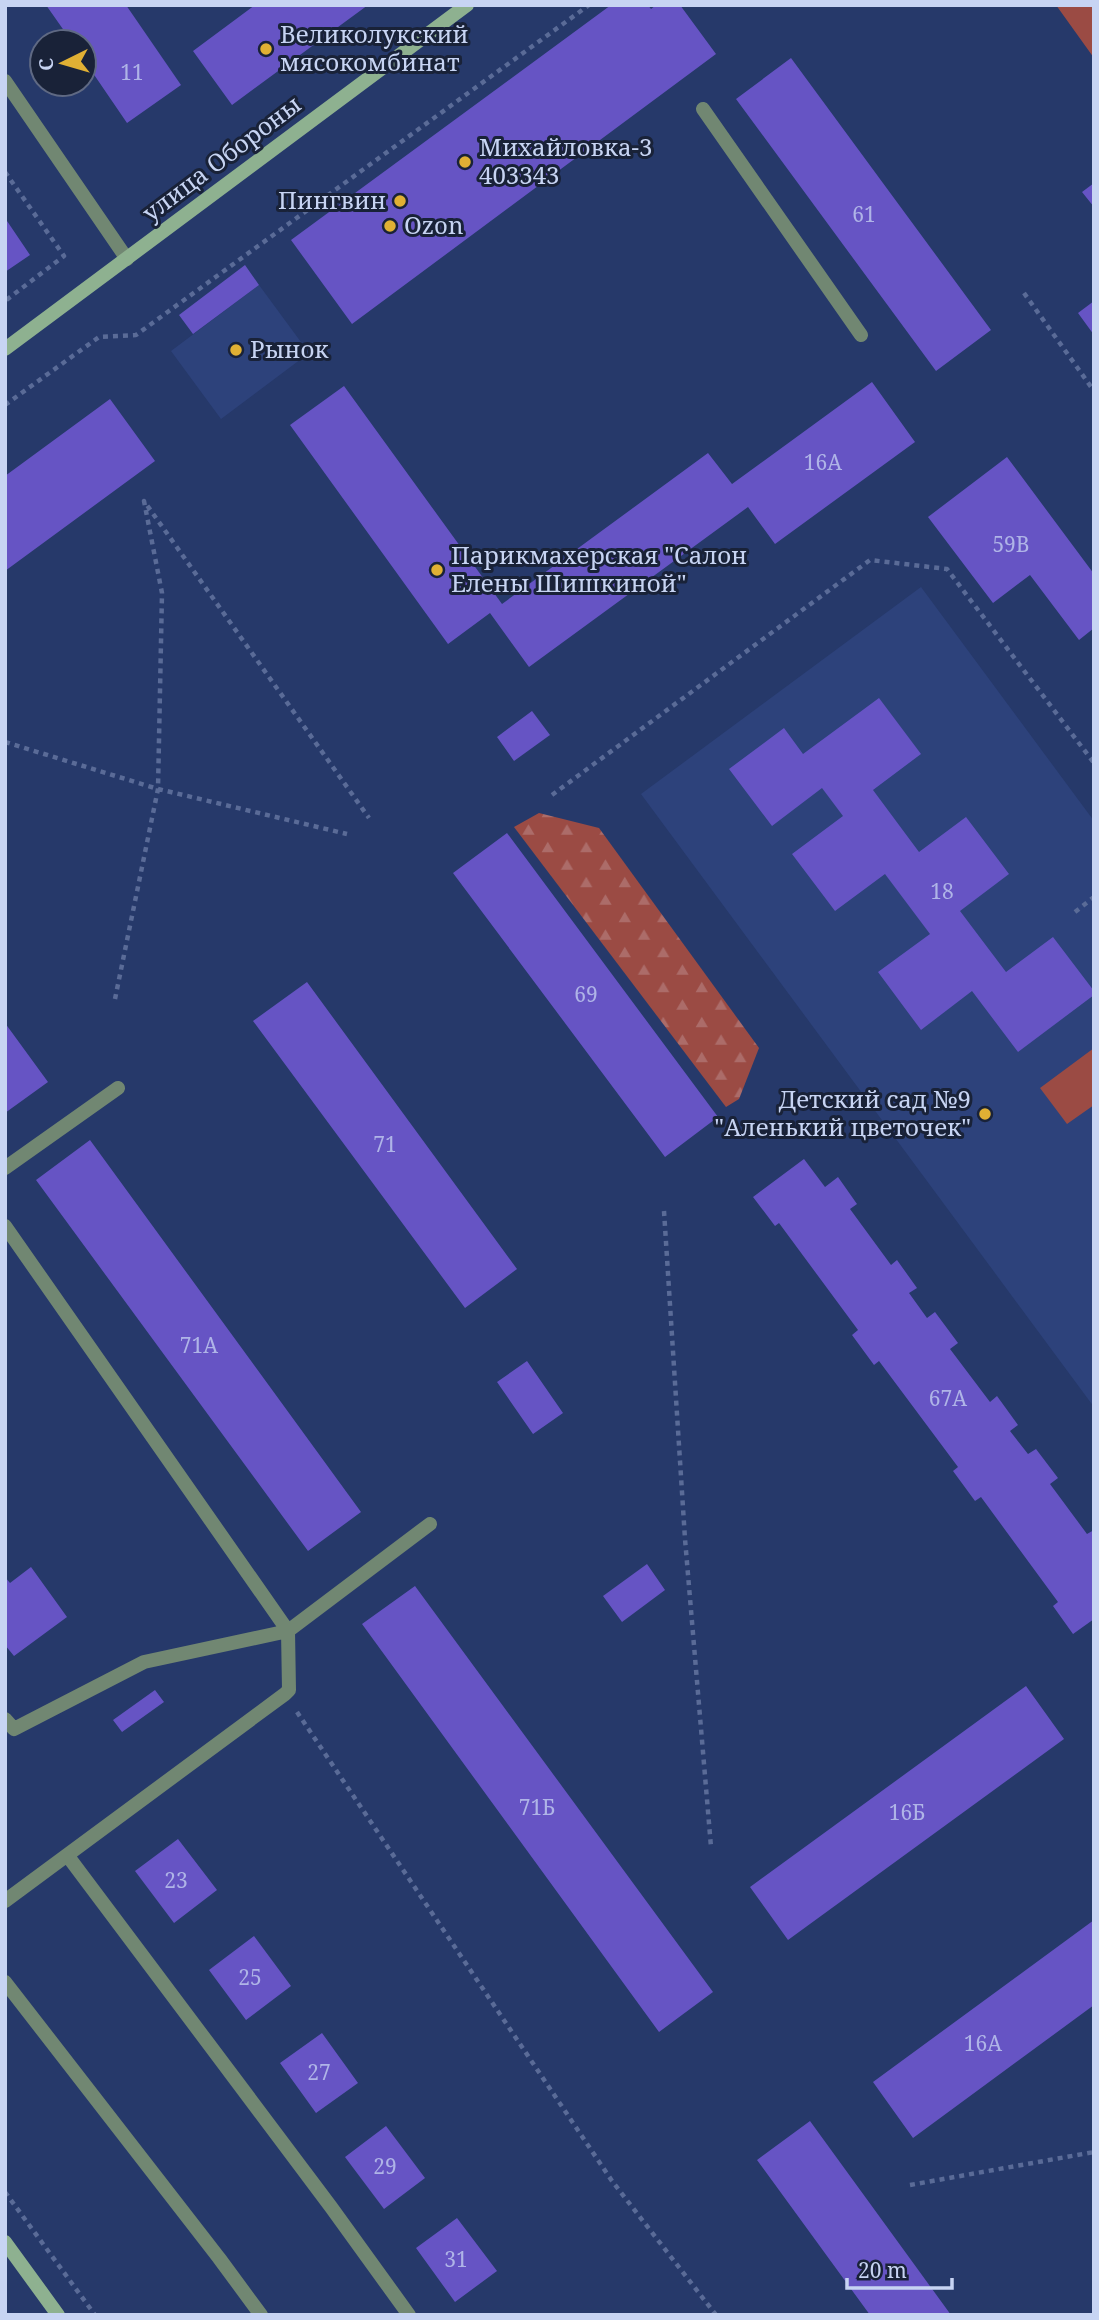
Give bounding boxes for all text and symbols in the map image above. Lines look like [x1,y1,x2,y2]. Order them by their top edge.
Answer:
place label: Великолукский мясокомбинат [280,17,469,78]
north arrow [28,28,98,98]
marker: Великолукский мясокомбинат [258,41,274,57]
text: С [33,57,60,72]
house number: 11 [120,58,144,86]
street label: улица Обороны [135,87,307,228]
place label: Михайловка-3 403343 [479,130,652,191]
marker: Михайловка-3 403343 [457,154,473,170]
place label: Пингвин [278,183,386,216]
marker: Пингвин [392,193,408,209]
house number: 61 [852,200,876,228]
place label: Ozon [404,208,463,241]
marker: Ozon [382,218,398,234]
place label: Рынок [250,332,329,365]
marker: Рынок [228,342,244,358]
house number: 16А [804,448,842,476]
house number: 59В [992,530,1030,558]
place label: Парикмахерская "Салон Елены Шишкиной" [451,538,747,599]
marker: Парикмахерская "Салон Елены Шишкиной" [429,562,445,578]
house number: 18 [930,877,954,905]
house number: 69 [574,980,598,1008]
place label: Детский сад №9 "Аленький цветочек" [714,1082,971,1143]
marker: Детский сад №9 "Аленький цветочек" [977,1106,993,1122]
house number: 71 [373,1130,397,1158]
house number: 71А [180,1331,218,1359]
house number: 67А [929,1384,967,1412]
house number: 71Б [519,1793,555,1821]
house number: 16Б [889,1798,925,1826]
house number: 23 [164,1866,188,1894]
house number: 25 [238,1963,262,1991]
house number: 16А [964,2029,1002,2057]
house number: 27 [307,2058,331,2086]
house number: 29 [373,2152,397,2180]
house number: 31 [444,2245,468,2273]
scale bar [847,2246,952,2290]
text: 20 m [858,2256,907,2284]

